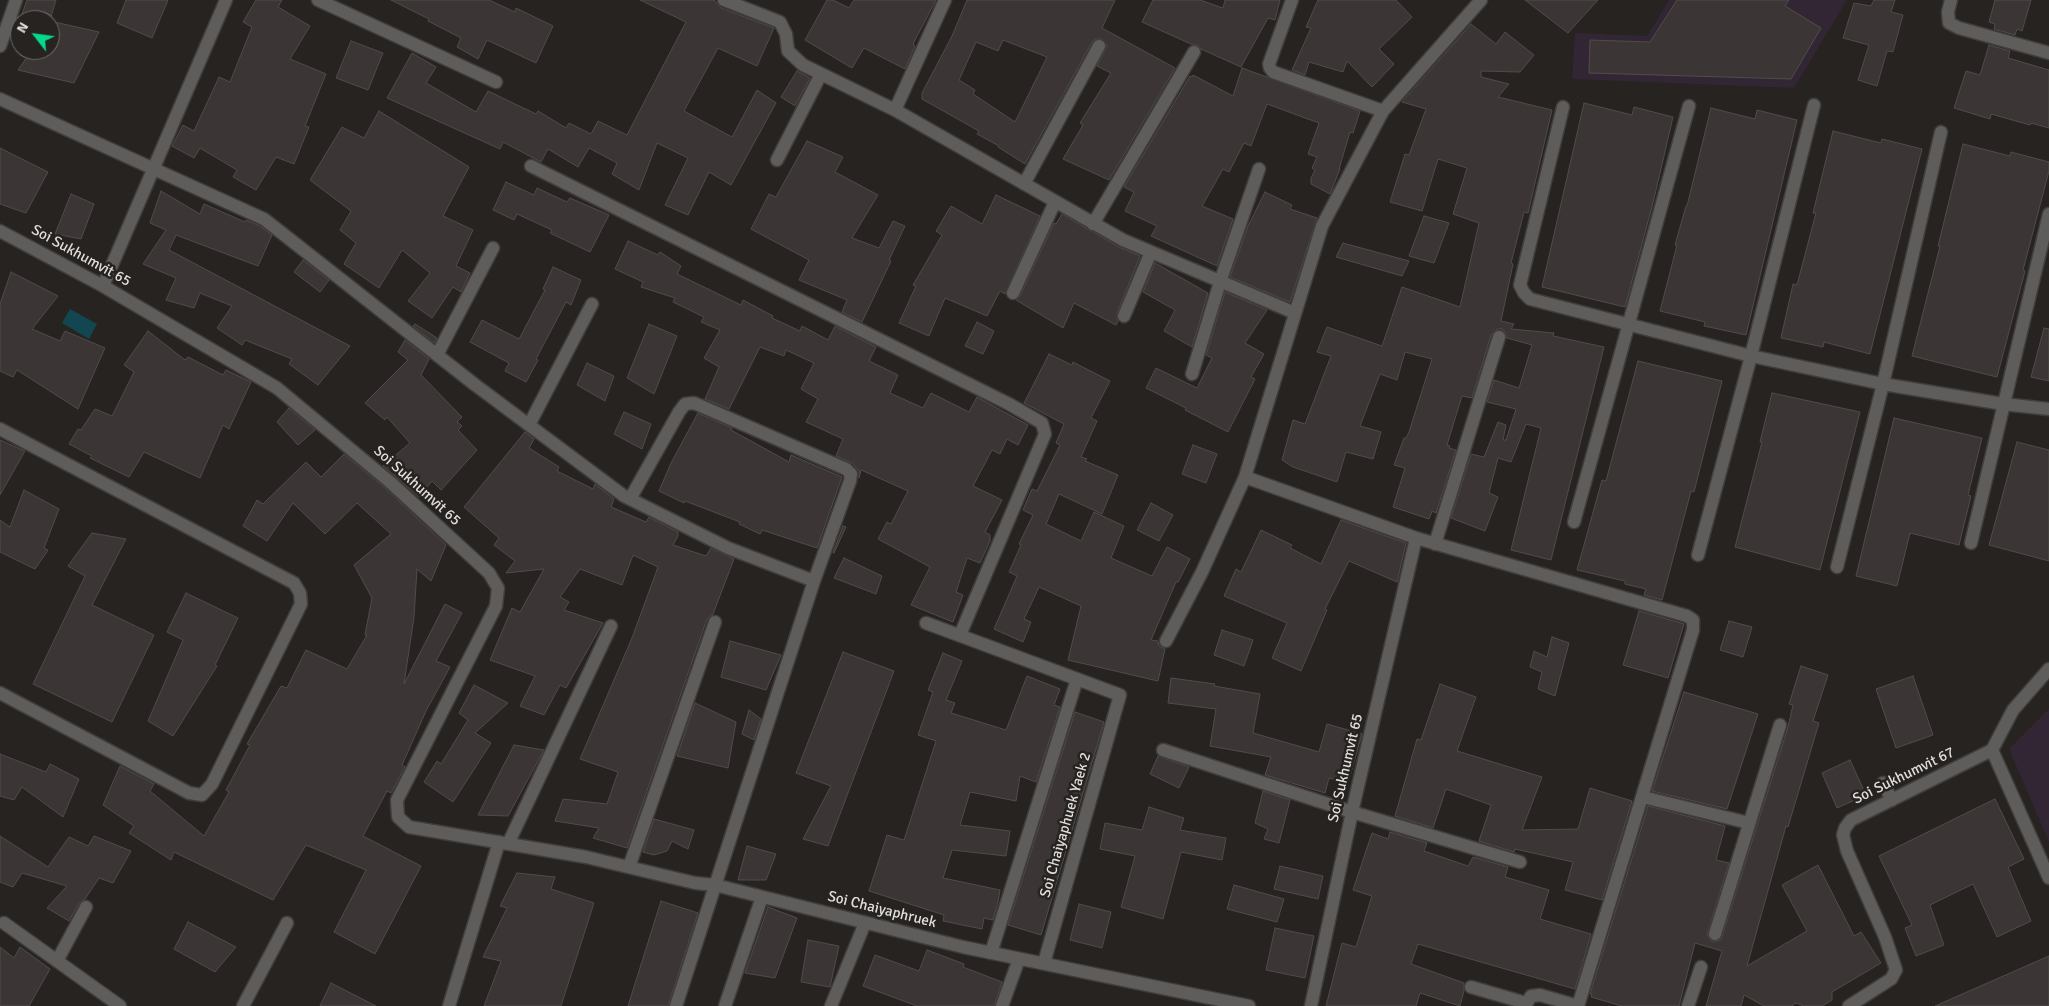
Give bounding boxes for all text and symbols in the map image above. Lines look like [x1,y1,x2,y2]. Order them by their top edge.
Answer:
north arrow [10,10,60,60]
text: N [13,19,32,36]
street label: Soi Sukhumvit 65 [28,221,134,291]
street label: Soi Sukhumvit 65 [370,442,464,530]
street label: Soi Sukhumvit 65 [1325,712,1367,824]
street label: Soi Sukhumvit 67 [1850,744,1958,808]
street label: Soi Chaiyaphuek Yaek 2 [1037,750,1095,900]
street label: Soi Chaiyaphruek [826,888,938,932]

